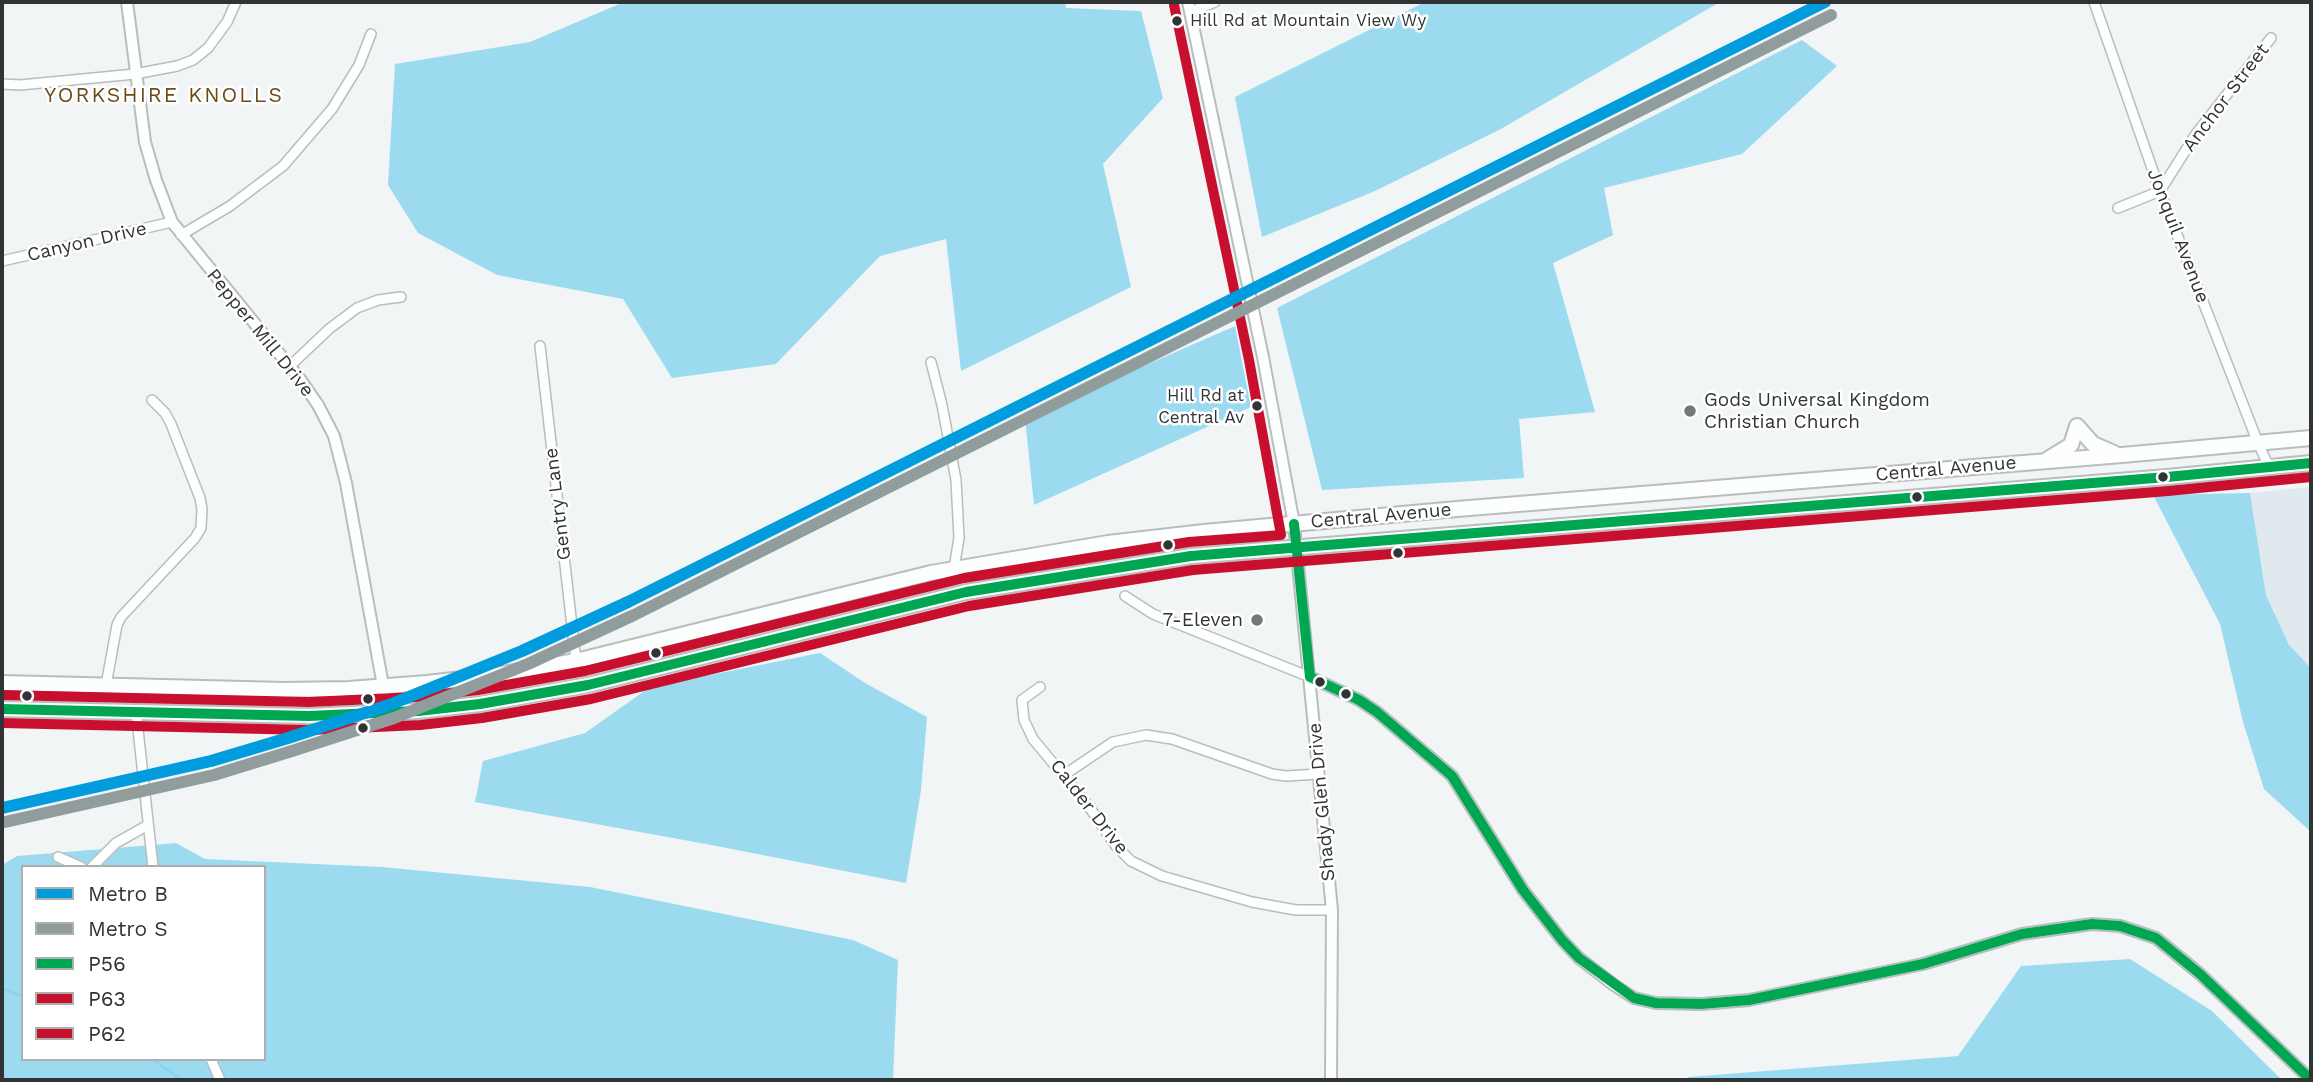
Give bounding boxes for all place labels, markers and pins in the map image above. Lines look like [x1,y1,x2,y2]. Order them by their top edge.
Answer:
place label: Hill Rd at Mountain View Wy [1190,11,1426,31]
marker: Hill Rd at Mountain View Wy [1170,14,1184,28]
place label: Hill Rd at Central Av [1158,386,1244,426]
place label: Gods Universal Kingdom Christian Church [1704,389,1930,433]
marker: Hill Rd at Central Av [1250,399,1264,413]
marker: Gods Universal Kingdom Christian Church [1682,403,1698,419]
unlabelled marker [2156,470,2170,484]
unlabelled marker [1910,490,1924,504]
unlabelled marker [1161,538,1175,552]
unlabelled marker [1391,546,1405,560]
place label: 7-Eleven [1162,609,1243,631]
marker: 7-Eleven [1249,612,1265,628]
unlabelled marker [649,646,663,660]
unlabelled marker [1313,675,1327,689]
unlabelled marker [1339,687,1353,701]
unlabelled marker [20,689,34,703]
unlabelled marker [361,692,375,706]
unlabelled marker [356,721,370,735]

